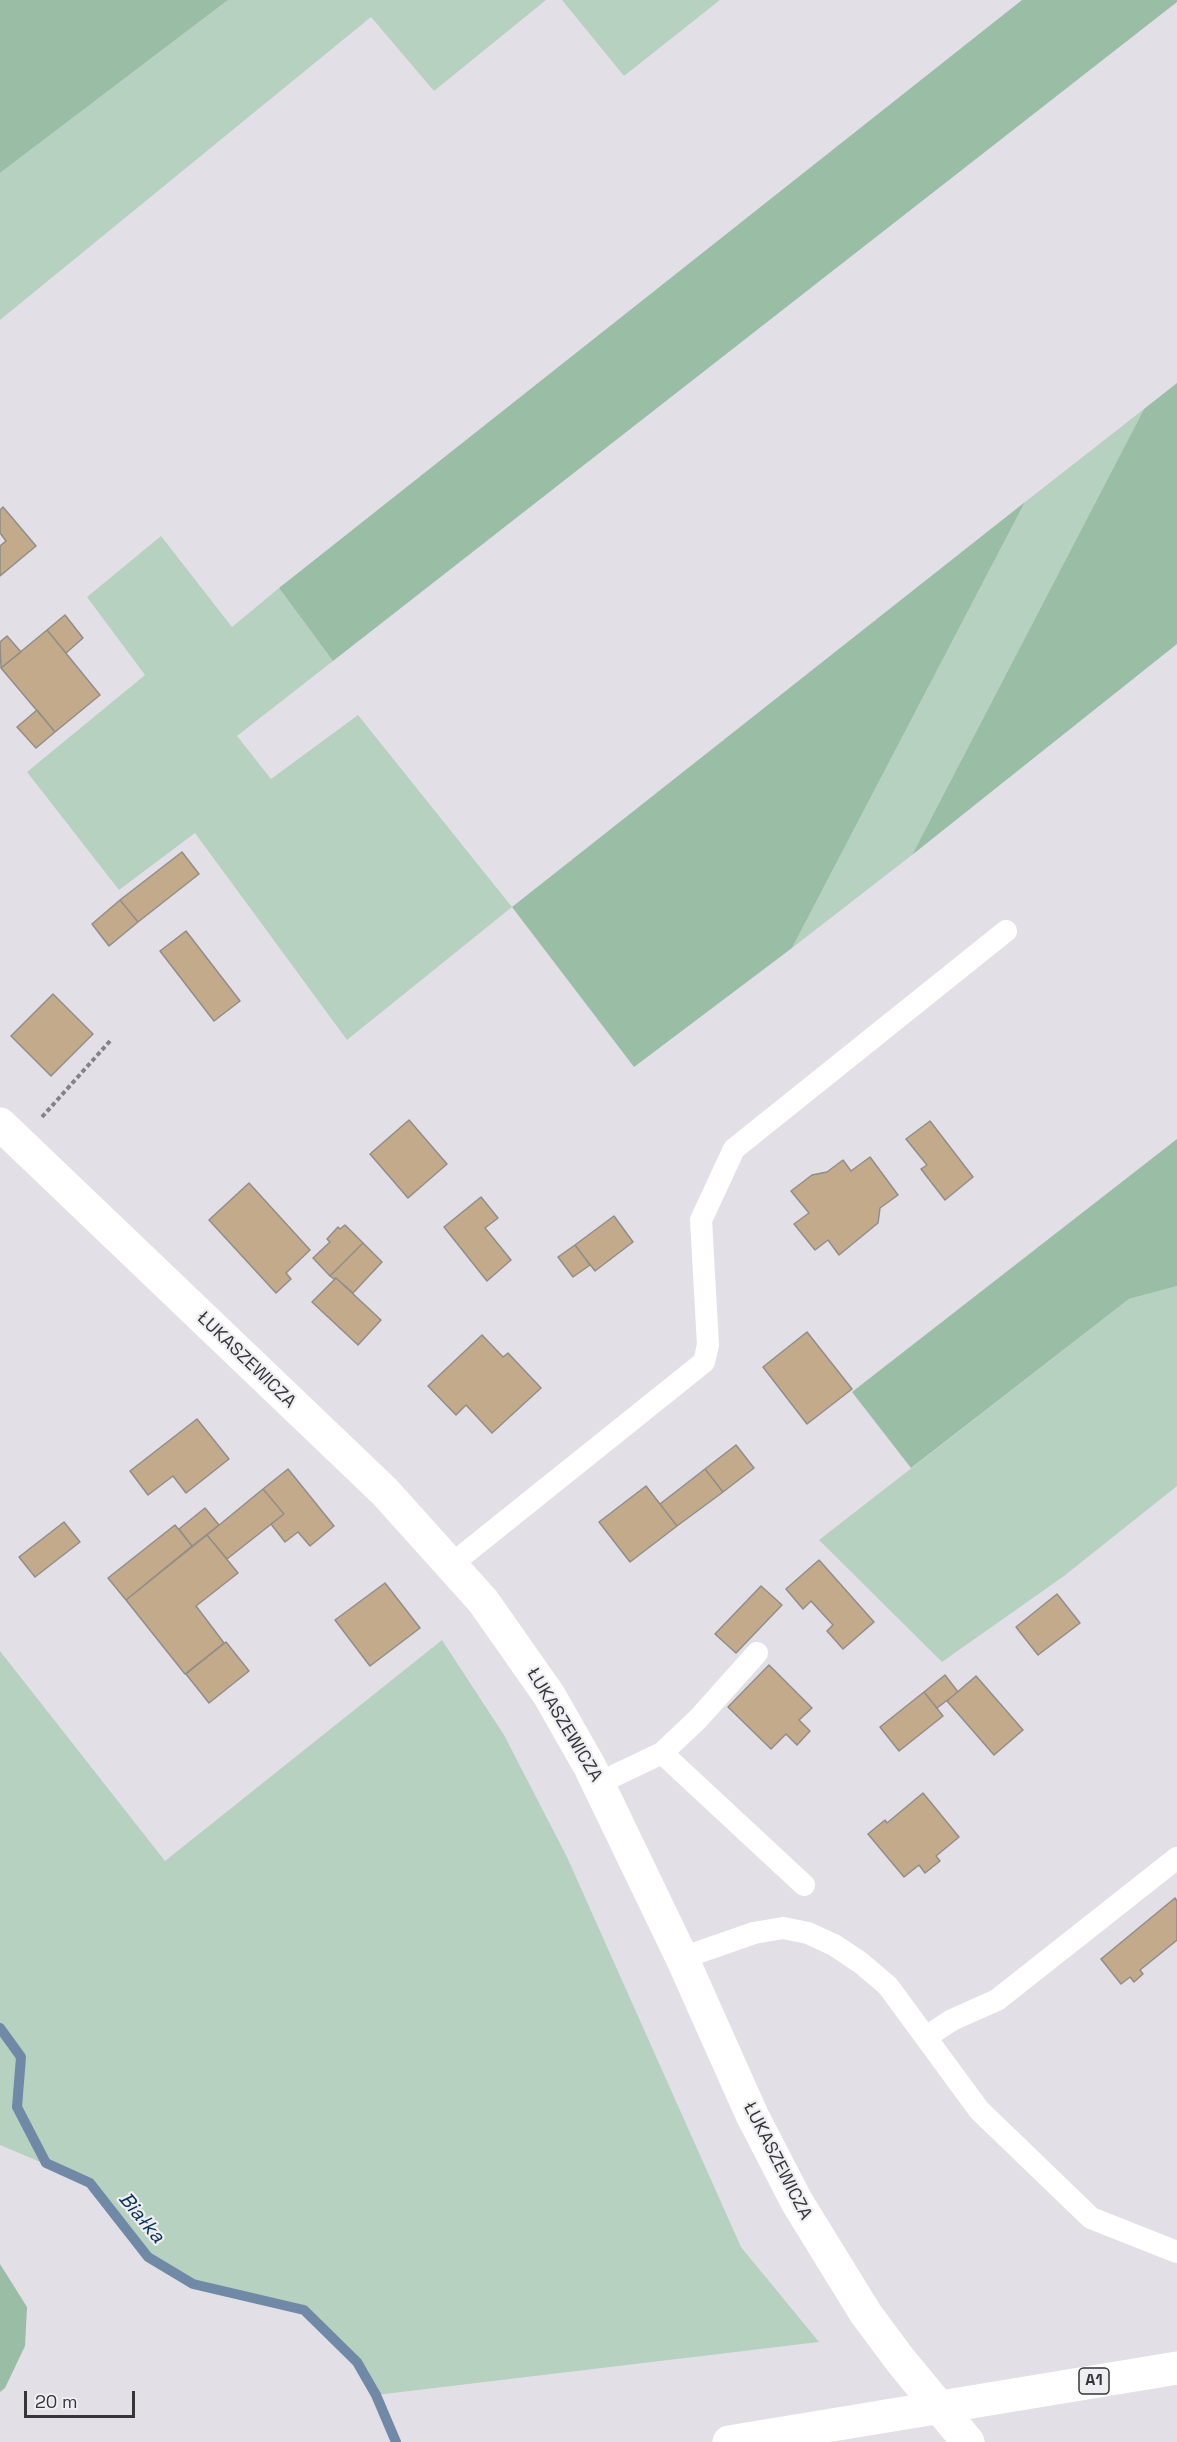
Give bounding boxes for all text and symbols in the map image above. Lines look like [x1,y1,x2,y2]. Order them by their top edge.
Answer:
street label: ŁUKASZEWICZA [192,1307,300,1413]
street label: ŁUKASZEWICZA [521,1664,607,1786]
street label: ŁUKASZEWICZA [738,2098,816,2224]
water label: Białka [113,2188,169,2248]
road number: A1 [1079,2368,1109,2394]
scale bar [27,2379,138,2417]
text: 20 m [35,2390,78,2413]

